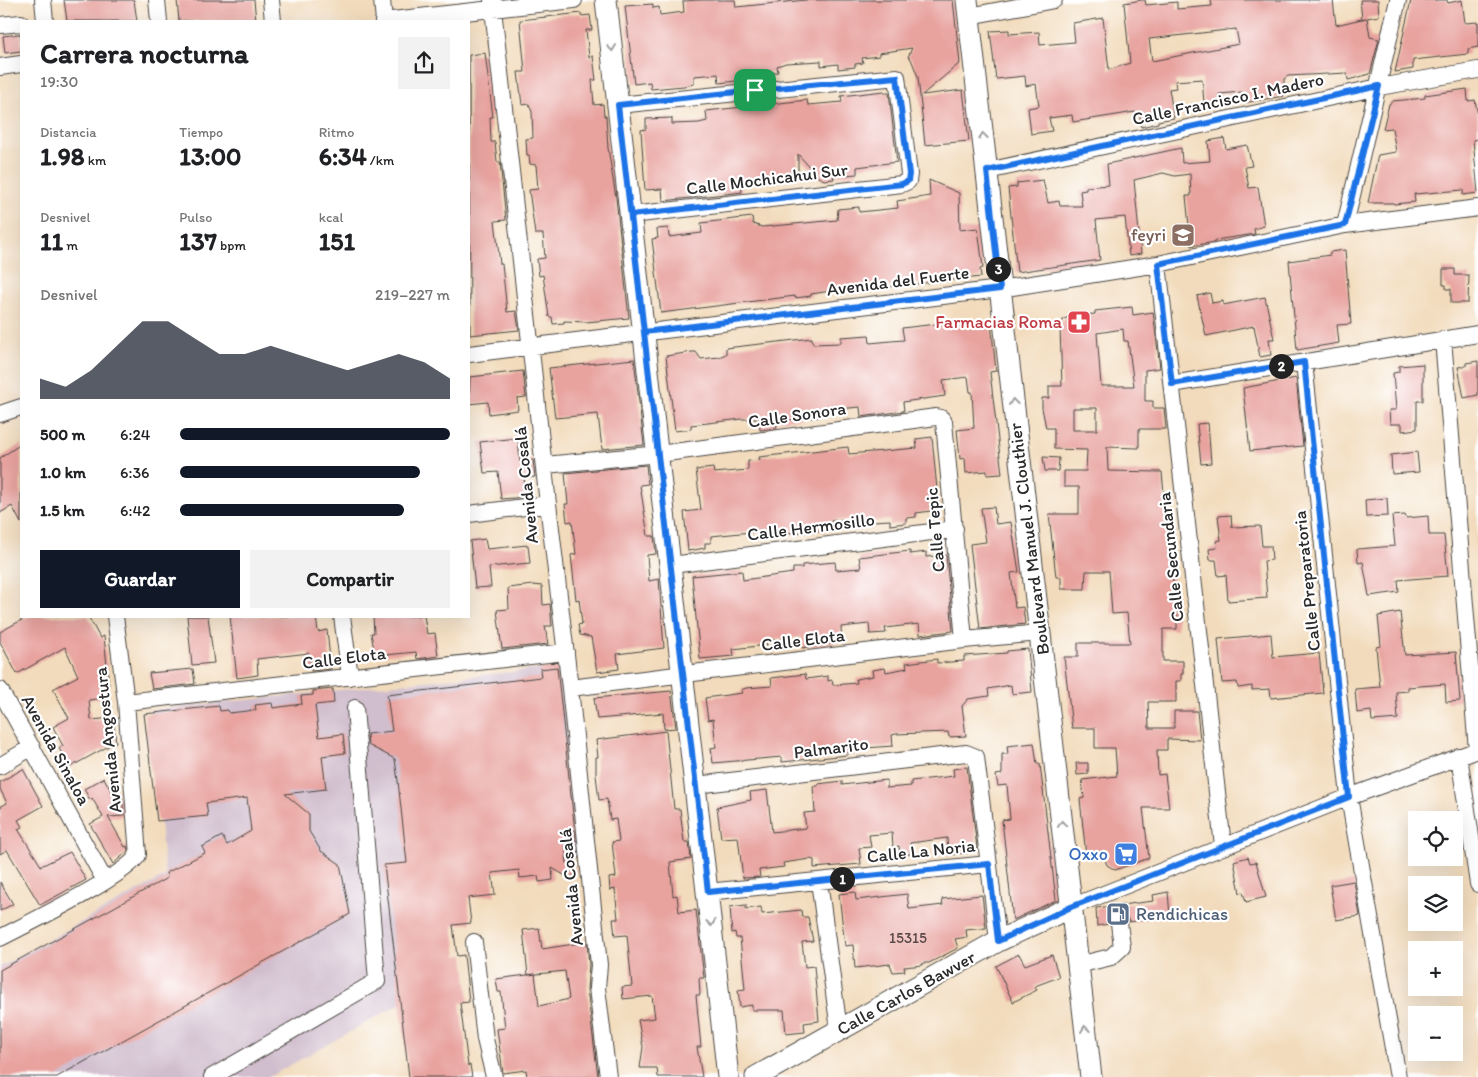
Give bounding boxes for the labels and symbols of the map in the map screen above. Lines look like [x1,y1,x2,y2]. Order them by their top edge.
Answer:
one-way arrow [606,45,617,53]
street label: Calle Francisco I. Madero [1130,68,1326,130]
pin [734,69,776,111]
one-way arrow [978,132,989,140]
street label: Calle Mochicahui Sur [685,158,850,200]
school or university icon: feyri [1170,222,1196,248]
place label: feyri [1131,224,1166,246]
pin: 3 [986,256,1010,282]
street label: Avenida del Fuerte [825,261,971,301]
pharmacy icon: Farmacias Roma [1066,309,1092,335]
place label: Farmacias Roma [935,311,1063,333]
pin: 2 [1268,354,1294,378]
street label: Calle Sonora [747,397,847,433]
one-way arrow [1008,397,1019,405]
street label: Boulevard Manuel J. Clouthier [1004,421,1054,656]
street label: Avenida Cosalá [509,425,543,545]
street label: Calle Tepic [920,487,950,573]
street label: Calle Secundaria [1153,490,1189,623]
street label: Calle Hermosillo [746,508,876,546]
street label: Calle Preparatoria [1289,510,1325,652]
street label: Calle Elota [760,624,847,656]
street label: Calle Elota [301,642,388,674]
street label: Avenida Angostura [89,665,127,814]
street label: Avenida Sinaloa [17,691,96,810]
street label: Palmarito [792,732,870,764]
one-way arrow [1057,820,1068,828]
street label: Avenida Cosalá [554,827,588,947]
street label: Calle La Noria [866,834,977,868]
supermarket icon: Oxxo [1113,841,1139,867]
place label: Oxxo [1068,843,1108,865]
pin: 1 [830,866,854,892]
fuel station icon: Rendichicas [1105,901,1131,927]
place label: Rendichicas [1136,903,1228,925]
one-way arrow [705,919,716,927]
house number: 15315 [889,929,927,947]
street label: Calle Carlos Bawver [833,946,979,1040]
one-way arrow [1080,1024,1091,1032]

